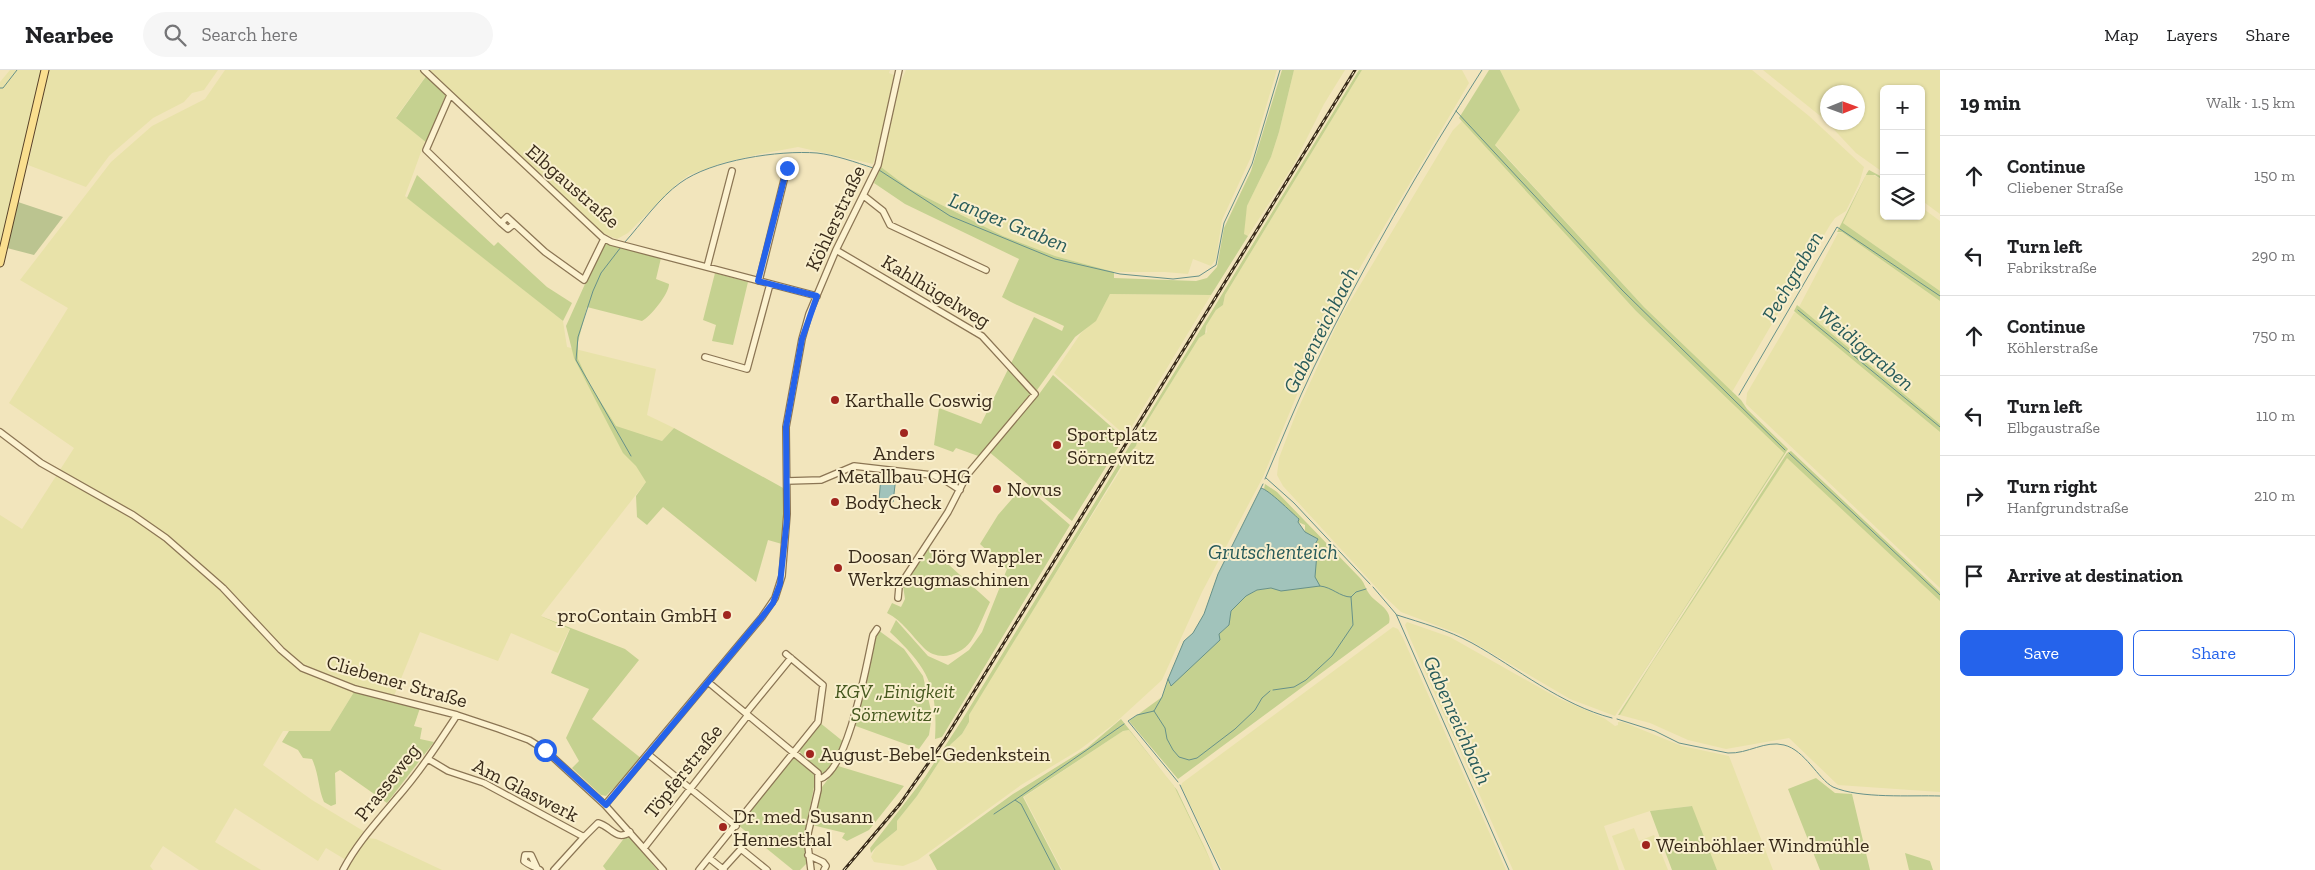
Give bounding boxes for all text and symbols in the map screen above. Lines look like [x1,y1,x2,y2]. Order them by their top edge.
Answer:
search box [143,12,493,57]
text: Nearbee [25,20,113,49]
icon: search [161,21,189,49]
text: Search here [201,23,298,46]
text: Map [2104,24,2139,46]
text: Layers [2167,24,2218,46]
text: Share [2246,24,2290,46]
north arrow [1820,85,1865,130]
map controls [1880,85,1925,220]
button: + [1880,85,1925,130]
text: 19 min [1960,90,2021,115]
text: Walk · 1.5 km [2206,93,2295,112]
button: − [1880,130,1925,175]
street label: Elbgaustraße [521,139,625,233]
text: Continue [2007,155,2085,178]
route end [776,157,799,180]
street label: Köhlerstraße [800,161,870,275]
icon: ahead [1960,162,1988,190]
text: 150 m [2254,166,2295,185]
button: layers [1880,175,1925,220]
text: Cliebener Straße [2007,178,2123,197]
water label: Langer Graben [945,187,1073,257]
water label: Pechgraben [1756,227,1828,325]
text: Turn left [2007,235,2082,258]
icon: left [1960,242,1988,270]
text: 290 m [2252,246,2295,265]
street label: Kahlhügelweg [877,249,995,333]
text: Fabrikstraße [2007,258,2097,277]
water label: Gabenreichbach [1278,263,1362,397]
water label: Weidiggraben [1812,300,1920,396]
text: Continue [2007,315,2085,338]
icon: ahead [1960,322,1988,350]
text: 750 m [2253,326,2295,345]
text: Köhlerstraße [2007,338,2098,357]
place label: Karthalle Coswig [845,388,993,412]
marker: Karthalle Coswig [829,394,841,406]
text: Turn left [2007,395,2082,418]
icon: left [1960,402,1988,430]
text: 110 m [2256,406,2295,425]
text: Elbgaustraße [2007,418,2100,437]
place label: Sportplatz Sörnewitz [1067,422,1157,469]
marker: Anders Metallbau OHG [898,427,910,439]
marker: Sportplatz Sörnewitz [1051,439,1063,451]
place label: Anders Metallbau OHG [837,441,971,488]
text: Turn right [2007,475,2097,498]
place label: Novus [1007,477,1061,501]
icon: right [1960,482,1988,510]
marker: Novus [991,483,1003,495]
text: 210 m [2254,486,2295,505]
place label: BodyCheck [845,490,942,514]
marker: BodyCheck [829,496,841,508]
text: Hanfgrundstraße [2007,498,2129,517]
water label: Grutschenteich [1208,539,1338,564]
place label: Doosan - Jörg Wappler Werkzeugmaschinen [848,544,1043,591]
marker: Doosan - Jörg Wappler Werkzeugmaschinen [832,562,844,574]
icon: arrive [1960,562,1988,590]
text: Arrive at destination [2007,564,2183,587]
place label: proContain GmbH [558,603,717,627]
marker: proContain GmbH [721,609,733,621]
button: Save [1960,630,2123,676]
button: Share [2133,630,2295,676]
street label: Cliebener Straße [324,649,470,713]
water label: Gabenreichbach [1419,652,1497,788]
park label: KGV „Einigkeit Sörnewitz“ [835,679,955,726]
street label: Töpferstraße [639,719,727,823]
street label: Prasseweg [349,738,425,826]
route start [534,739,557,762]
place label: August-Bebel-Gedenkstein [820,742,1051,766]
marker: August-Bebel-Gedenkstein [804,748,816,760]
street label: Am Glaswerk [469,753,583,827]
place label: Dr. med. Susann Hennesthal [733,804,874,851]
marker: Dr. med. Susann Hennesthal [717,821,729,833]
place label: Weinböhlaer Windmühle [1656,833,1870,857]
marker: Weinböhlaer Windmühle [1640,839,1652,851]

